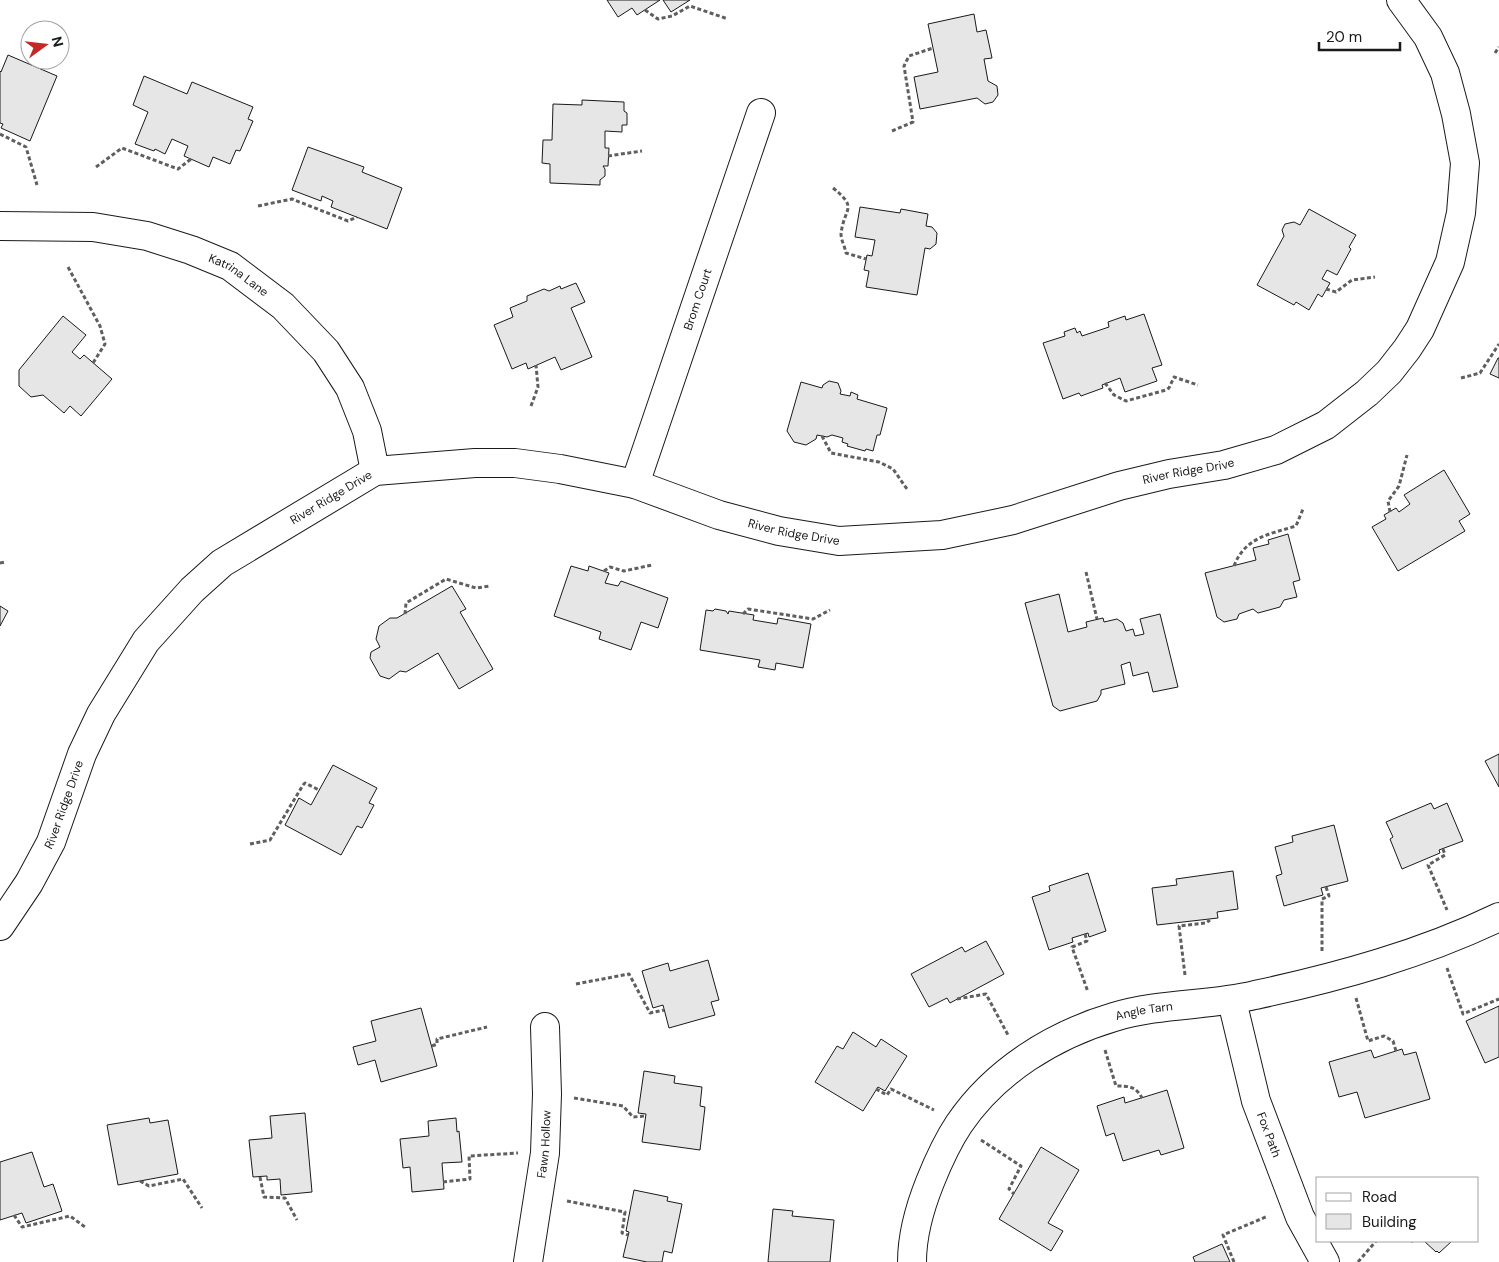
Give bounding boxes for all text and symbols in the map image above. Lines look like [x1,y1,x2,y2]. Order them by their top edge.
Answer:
north arrow [20,20,70,70]
scale bar [1319,20,1400,52]
text: 20 m [1326,27,1362,47]
text: N [48,34,68,49]
street label: Katrina Lane [206,250,272,300]
street label: Brom Court [680,266,716,332]
street label: River Ridge Drive [1141,454,1236,488]
street label: River Ridge Drive [287,467,375,528]
street label: River Ridge Drive [746,515,841,549]
street label: River Ridge Drive [41,758,87,852]
street label: Angle Tarn [1113,998,1174,1024]
street label: Fawn Hollow [533,1110,554,1179]
street label: Fox Path [1253,1110,1285,1160]
legend [1316,1177,1479,1242]
text: Road [1362,1187,1397,1207]
text: Building [1362,1212,1417,1232]

